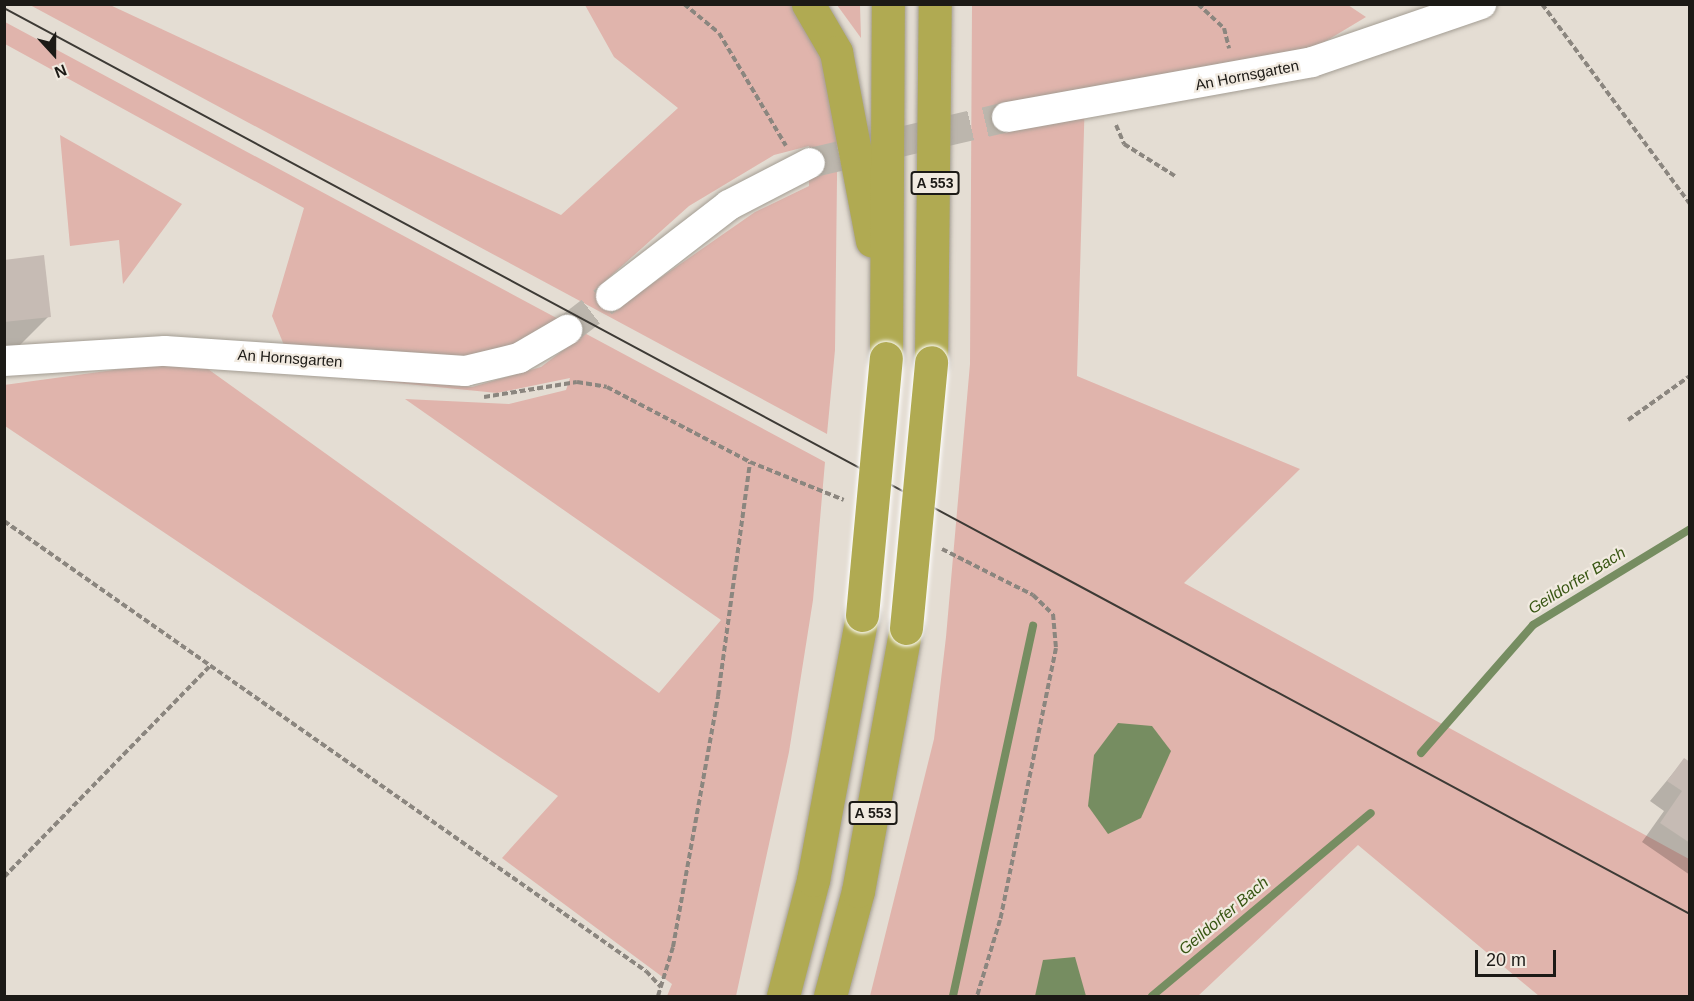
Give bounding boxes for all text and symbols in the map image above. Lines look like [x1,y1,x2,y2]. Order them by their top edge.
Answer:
north arrow [24,24,84,84]
street label: An Hornsgarten [1194,56,1300,94]
text: N [52,61,69,81]
road number: A 553 [910,172,960,194]
street label: An Hornsgarten [237,345,343,371]
water label: Geildorfer Bach [1525,543,1629,619]
road number: A 553 [848,802,898,824]
water label: Geildorfer Bach [1175,873,1273,959]
scale bar [1478,938,1559,976]
text: 20 m [1486,950,1526,970]

